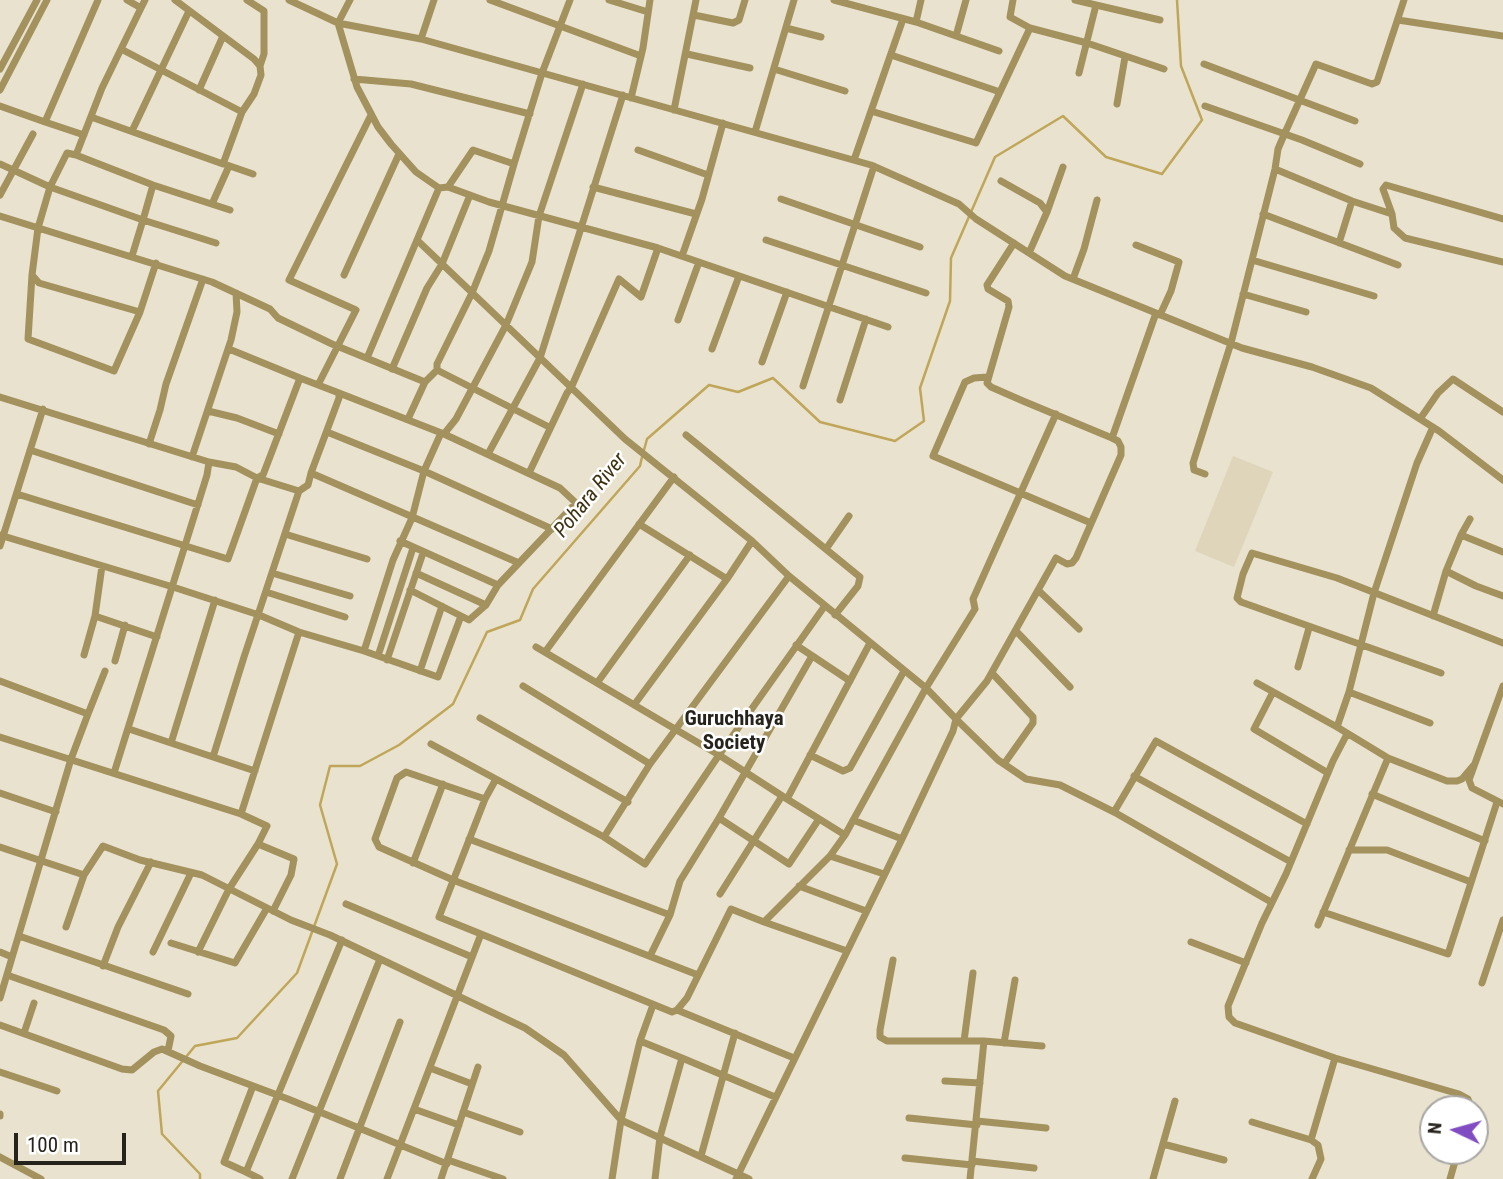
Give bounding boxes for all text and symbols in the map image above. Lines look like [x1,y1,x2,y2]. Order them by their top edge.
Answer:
water label: Pohara River [549,449,633,543]
district label: Guruchhaya Society [684,707,784,757]
north arrow [1419,1095,1489,1165]
scale bar [18,1120,130,1164]
text: N [1423,1122,1447,1135]
text: 100 m [27,1133,79,1157]

